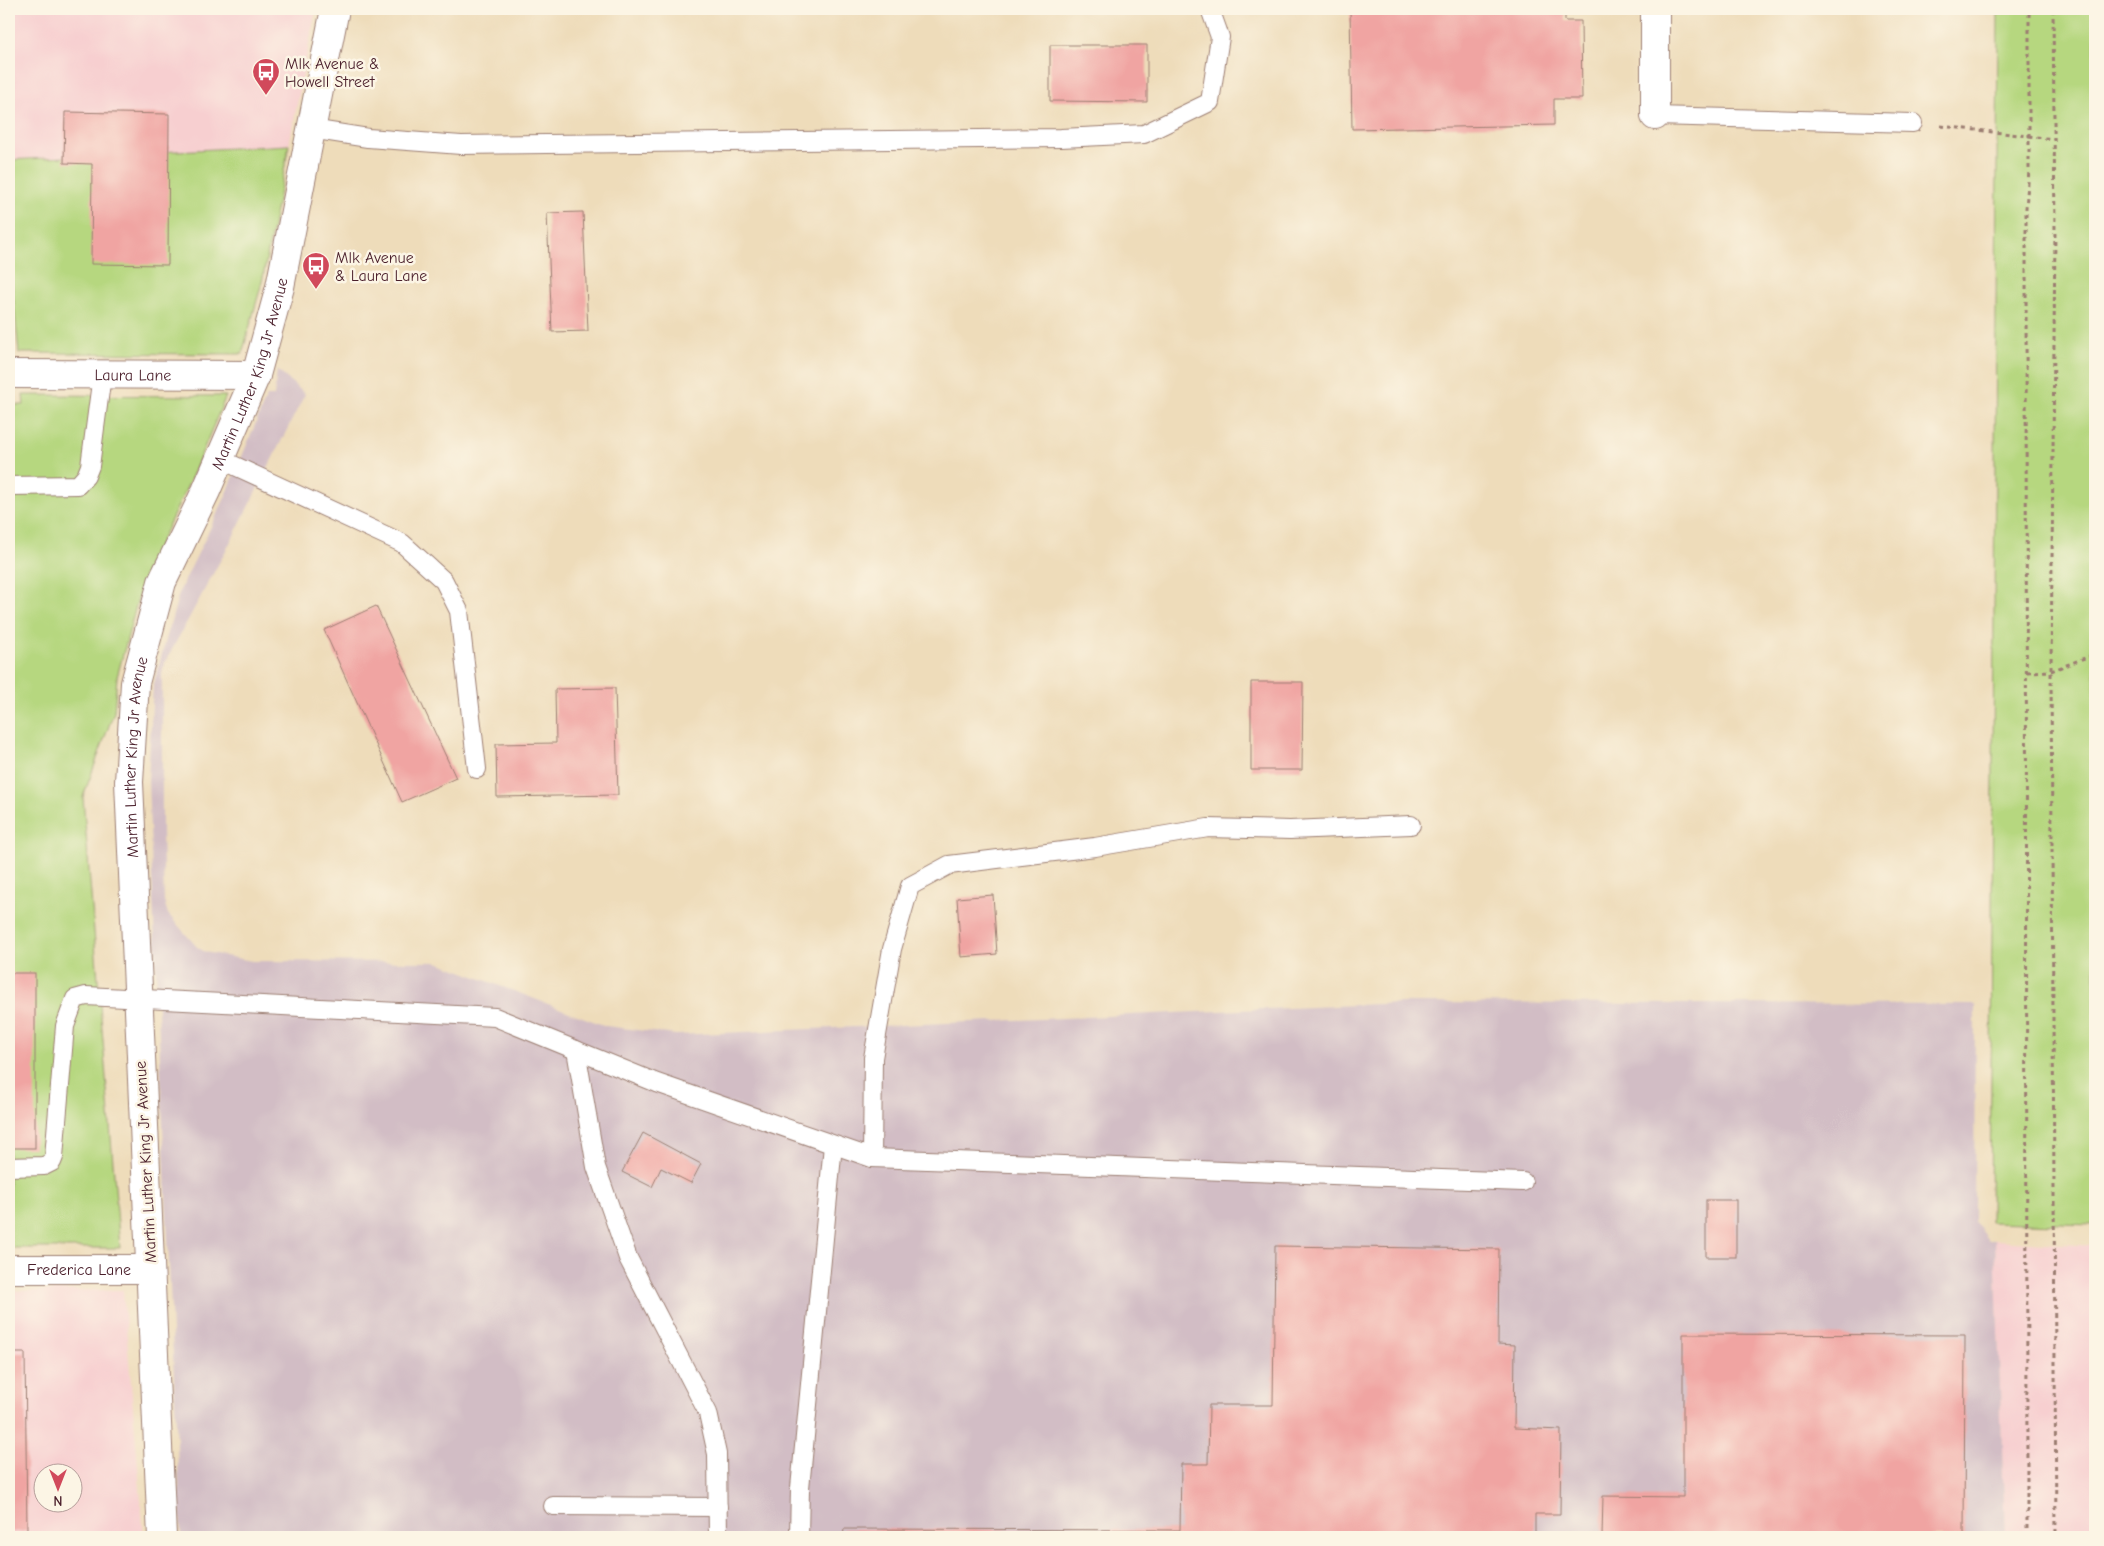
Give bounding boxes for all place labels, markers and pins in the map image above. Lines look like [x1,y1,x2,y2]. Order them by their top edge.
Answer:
place label: Mlk Avenue & Howell Street [285,55,379,91]
bus stop icon: Mlk Avenue & Howell Street [251,57,281,96]
place label: Mlk Avenue & Laura Lane [335,249,427,285]
bus stop icon: Mlk Avenue & Laura Lane [301,251,331,290]

